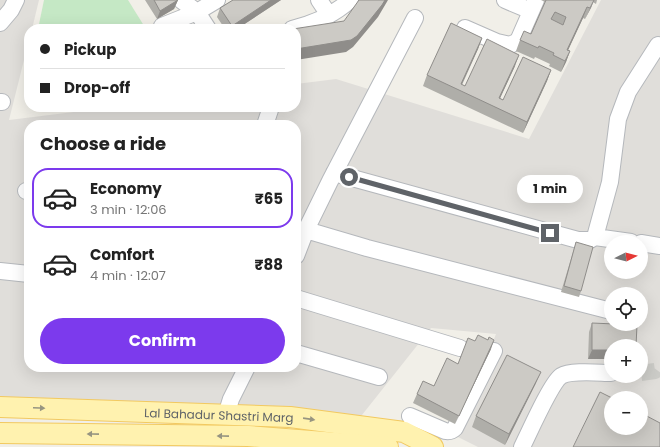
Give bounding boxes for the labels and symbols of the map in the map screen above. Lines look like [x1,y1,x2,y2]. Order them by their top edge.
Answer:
route start [340,168,358,186]
callout: 1 min [517,175,583,203]
route end [541,224,559,242]
north arrow [604,235,648,279]
street label: Lal Bahadur Shastri Marg [144,403,294,426]
one-way arrow [33,405,45,412]
one-way arrow [303,416,315,422]
one-way arrow [86,431,99,437]
one-way arrow [216,433,229,439]

